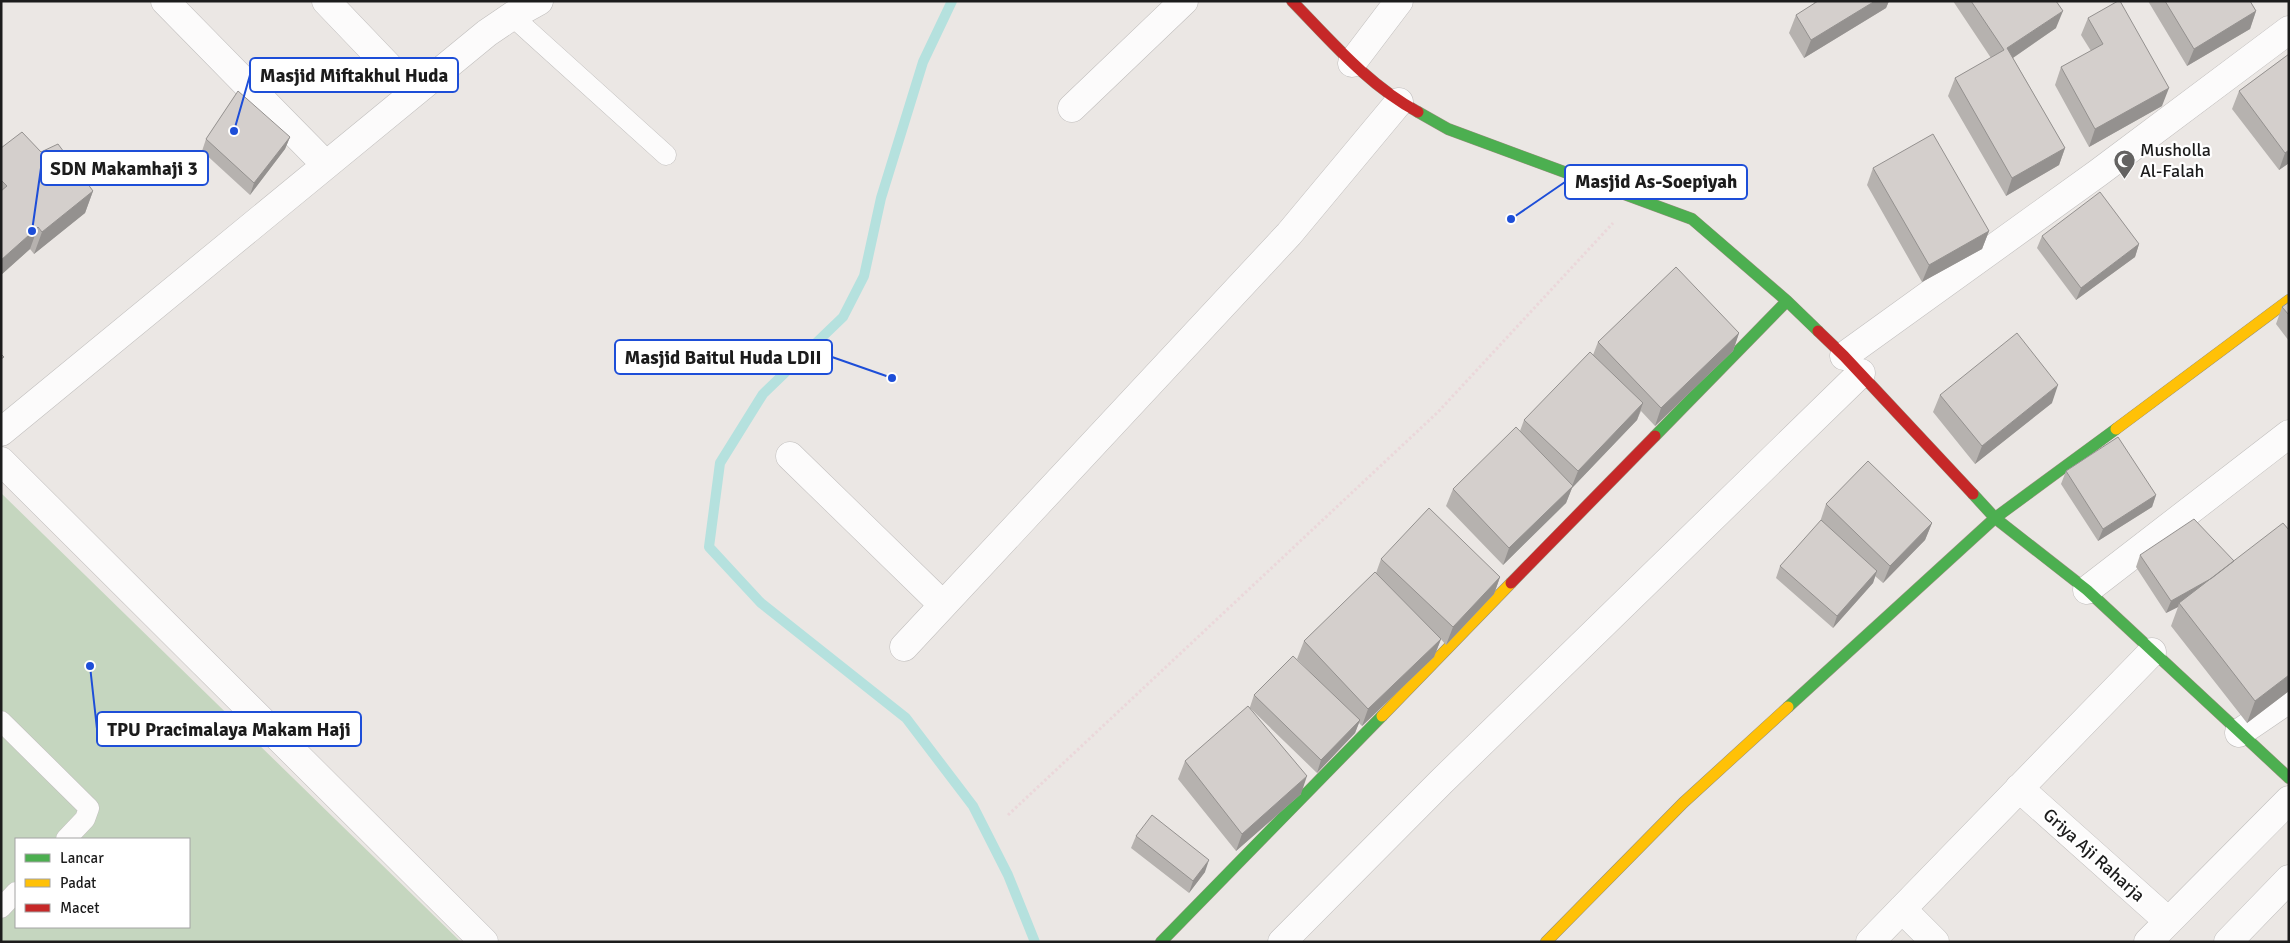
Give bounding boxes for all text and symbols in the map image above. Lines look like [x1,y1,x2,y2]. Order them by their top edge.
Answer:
callout: Masjid Miftakhul Huda [250,58,458,92]
text: Masjid Miftakhul Huda [260,64,448,88]
place label: Musholla Al-Falah [2140,139,2211,182]
mosque icon: Musholla Al-Falah [2112,148,2136,179]
callout: SDN Makamhaji 3 [41,151,208,185]
text: SDN Makamhaji 3 [50,157,198,181]
callout: Masjid As-Soepiyah [1565,165,1747,199]
text: Masjid As-Soepiyah [1575,170,1737,194]
callout: Masjid Baitul Huda LDII [615,340,832,374]
text: Masjid Baitul Huda LDII [625,346,821,370]
callout: TPU Pracimalaya Makam Haji [97,712,361,746]
text: TPU Pracimalaya Makam Haji [107,718,351,742]
street label: Griya Aji Raharja [2039,804,2149,906]
legend [15,838,190,928]
text: Lancar [60,849,104,867]
text: Padat [60,874,96,892]
text: Macet [60,899,99,917]

